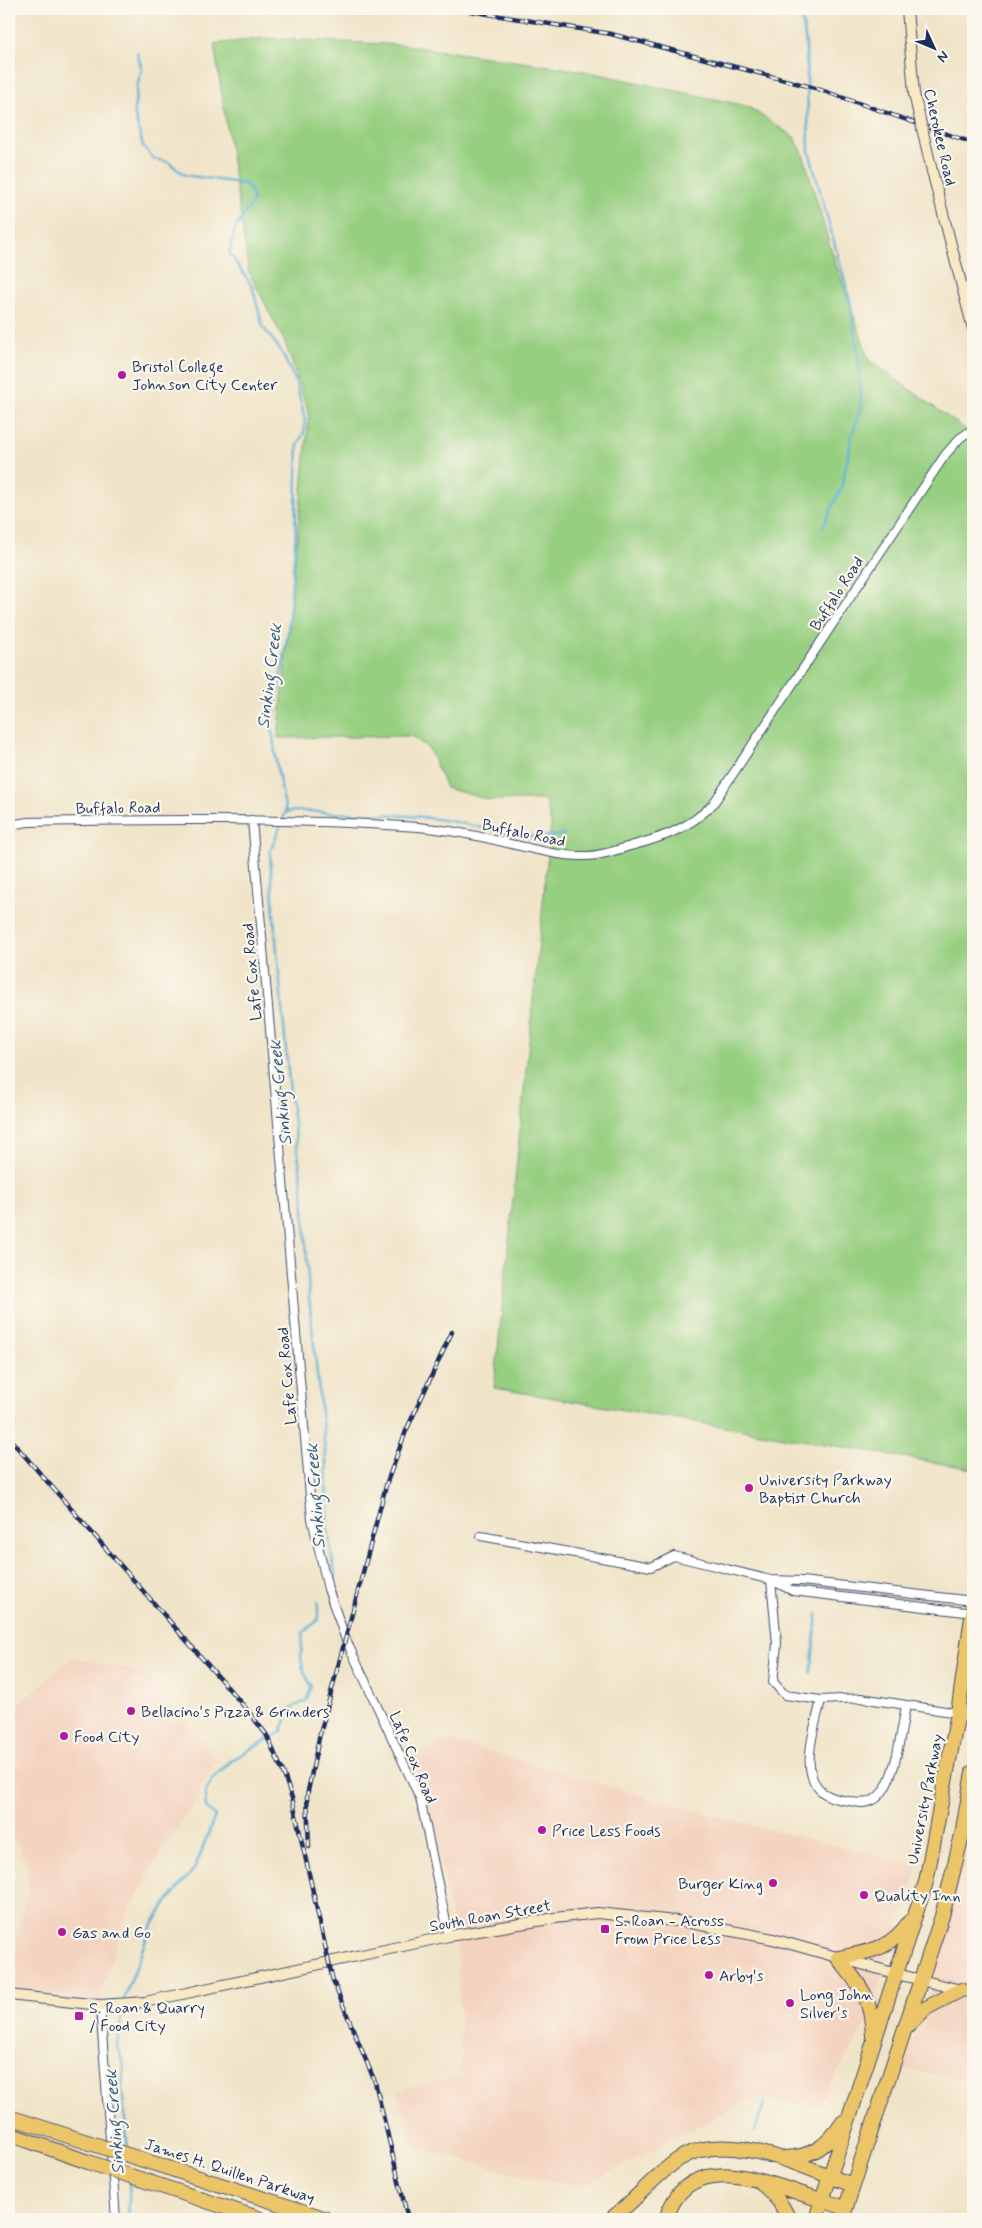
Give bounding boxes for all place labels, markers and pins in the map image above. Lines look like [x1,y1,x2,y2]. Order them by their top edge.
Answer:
place label: Bristol College Johnson City Center [132,357,278,396]
marker: Bristol College Johnson City Center [116,369,128,381]
place label: University Parkway Baptist Church [759,1470,892,1509]
marker: University Parkway Baptist Church [743,1482,755,1494]
place label: Bellacino's Pizza & Grinders [141,1702,329,1723]
marker: Bellacino's Pizza & Grinders [125,1705,137,1717]
place label: Food City [74,1727,139,1748]
marker: Food City [58,1730,70,1742]
place label: Price Less Foods [552,1821,661,1842]
marker: Price Less Foods [536,1824,548,1836]
place label: Burger King [678,1874,763,1896]
marker: Burger King [767,1877,779,1889]
place label: Quality Inn [874,1886,961,1907]
marker: Quality Inn [858,1889,870,1901]
place label: S. Roan - Across From Price Less [615,1911,724,1950]
place label: Gas and Go [72,1923,151,1944]
marker: S. Roan - Across From Price Less [599,1923,611,1935]
marker: Gas and Go [56,1926,68,1938]
place label: Arby's [719,1966,764,1987]
marker: Arby's [703,1969,715,1981]
place label: Long John Silver's [800,1985,874,2024]
marker: Long John Silver's [784,1997,796,2009]
place label: S. Roan & Quarry / Food City [89,1998,205,2037]
marker: S. Roan & Quarry / Food City [73,2010,85,2022]

